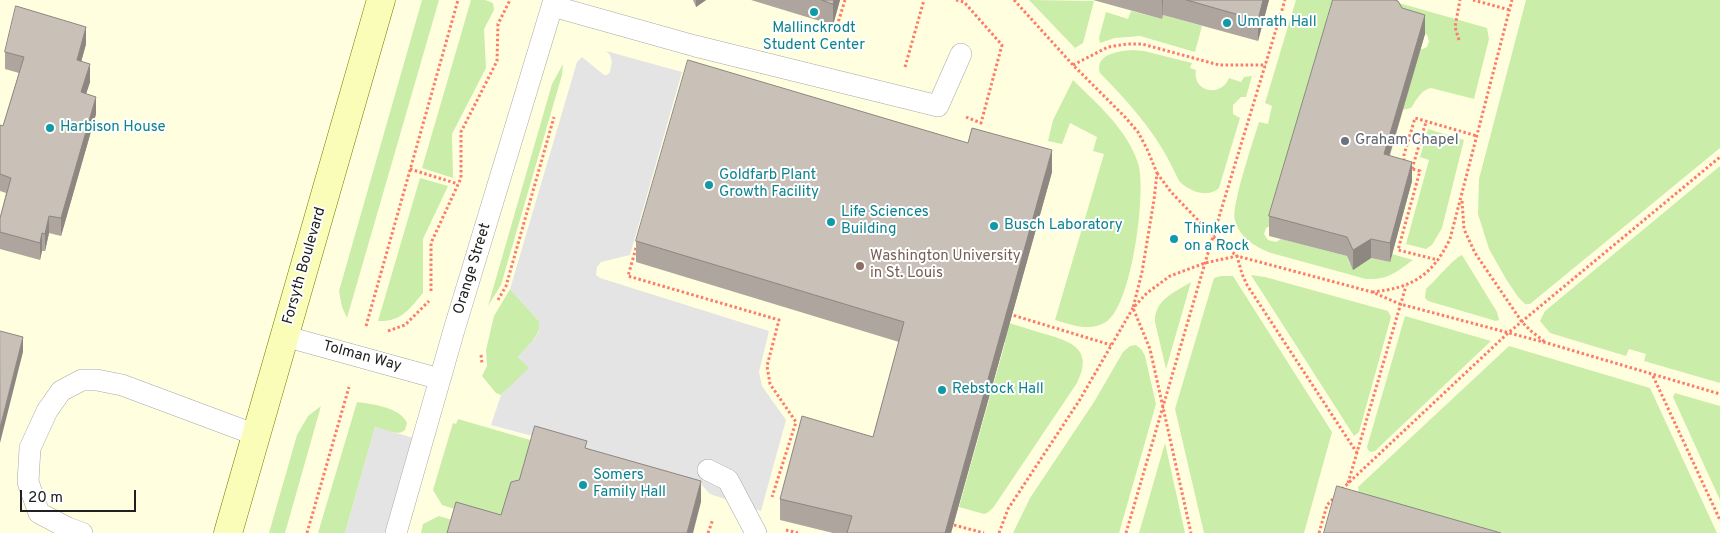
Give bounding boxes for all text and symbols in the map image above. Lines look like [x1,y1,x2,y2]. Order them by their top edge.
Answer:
marker: Mallinckrodt Student Center [808,6,820,18]
place label: Umrath Hall [1237,14,1317,32]
marker: Umrath Hall [1221,17,1233,29]
place label: Mallinckrodt Student Center [763,20,865,55]
place label: Harbison House [60,119,166,137]
marker: Harbison House [44,122,56,134]
place label: Graham Chapel [1355,132,1459,150]
marker: Graham Chapel [1339,135,1351,147]
place label: Goldfarb Plant Growth Facility [719,167,819,202]
marker: Goldfarb Plant Growth Facility [703,179,715,191]
place label: Life Sciences Building [841,204,929,239]
street label: Forsyth Boulevard [280,205,330,327]
marker: Life Sciences Building [825,216,837,228]
place label: Busch Laboratory [1004,217,1123,235]
marker: Busch Laboratory [988,220,1000,232]
street label: Orange Street [451,221,495,317]
place label: Thinker on a Rock [1184,221,1249,256]
marker: Thinker on a Rock [1168,233,1180,245]
place label: Washington University in St. Louis [870,248,1021,283]
marker: Washington University in St. Louis [854,260,866,272]
street label: Tolman Way [321,338,403,376]
place label: Rebstock Hall [952,381,1044,399]
marker: Rebstock Hall [936,384,948,396]
place label: Somers Family Hall [593,467,666,502]
marker: Somers Family Hall [577,479,589,491]
scale bar [22,480,139,512]
text: 20 m [28,489,63,508]

